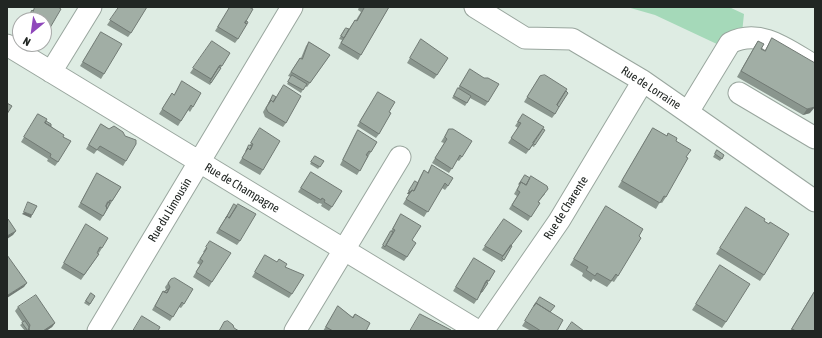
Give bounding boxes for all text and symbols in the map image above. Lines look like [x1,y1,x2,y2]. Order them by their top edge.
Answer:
north arrow [12,12,52,52]
text: N [21,35,32,48]
street label: Rue de Lorraine [618,63,684,113]
street label: Rue de Champagne [202,160,282,216]
street label: Rue de Charente [541,174,591,242]
street label: Rue du Limousin [145,175,195,245]

